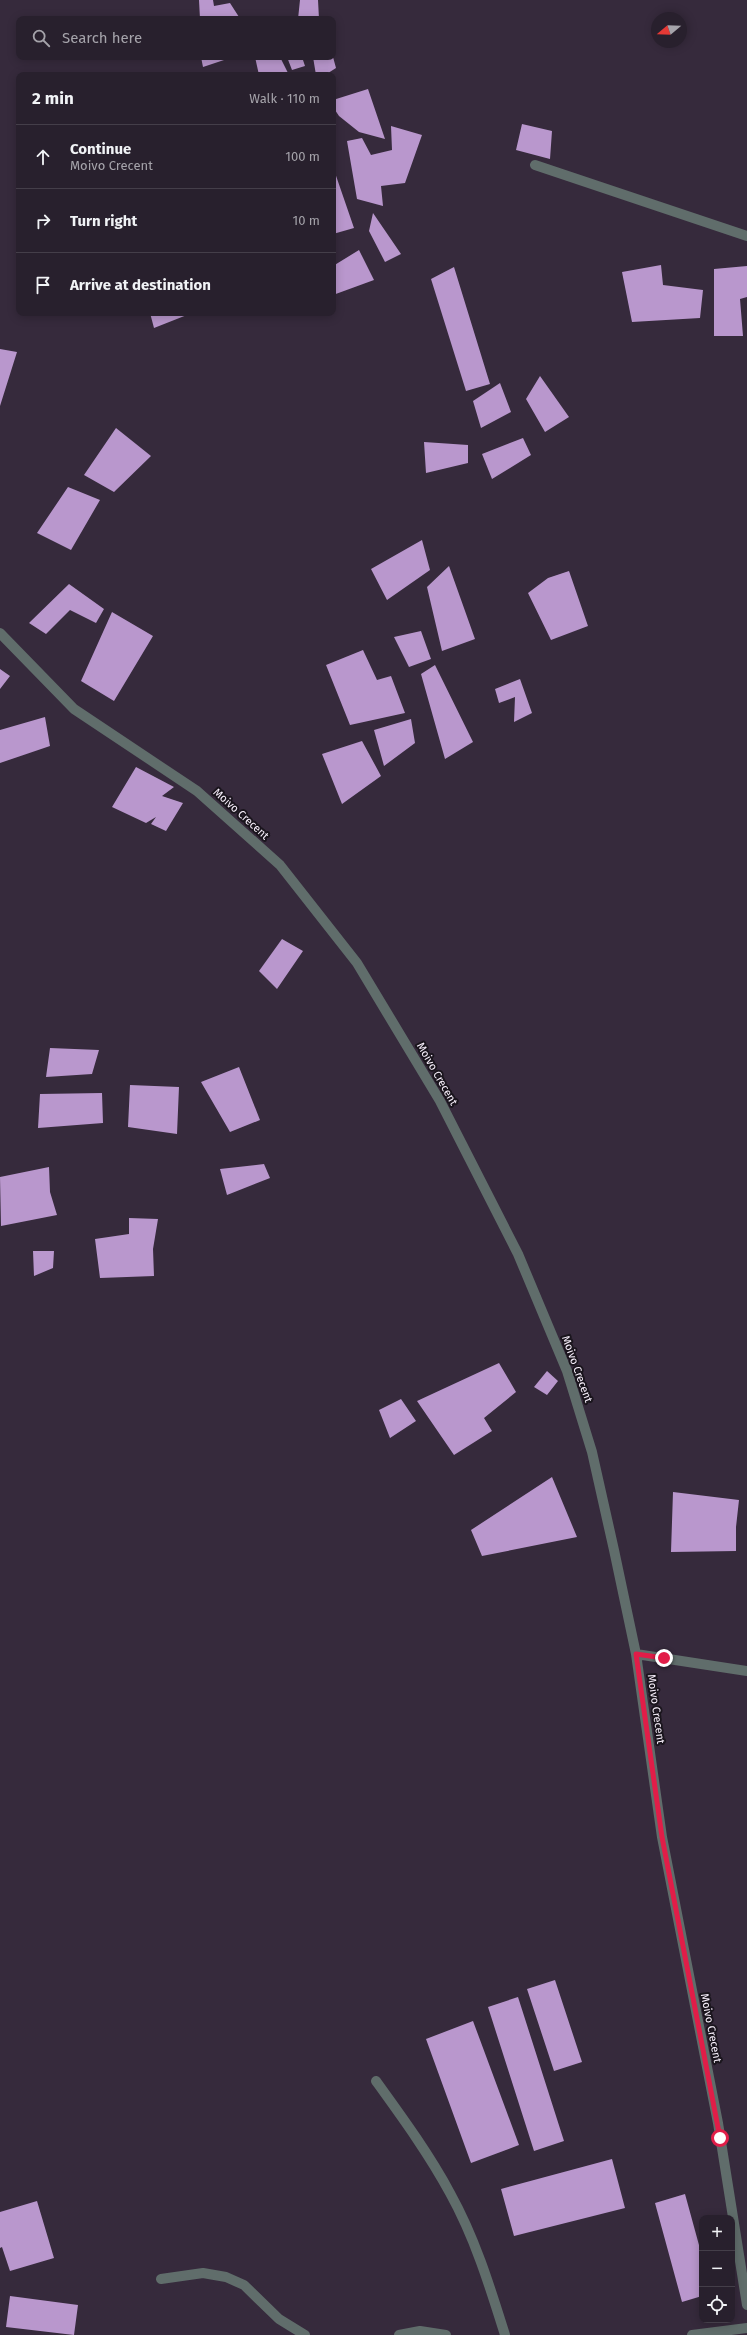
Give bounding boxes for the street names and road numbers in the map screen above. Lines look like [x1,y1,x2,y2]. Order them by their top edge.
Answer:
street label: Moivo Crecent [211,786,271,842]
street label: Moivo Crecent [414,1040,460,1108]
street label: Moivo Crecent [559,1334,595,1404]
street label: Moivo Crecent [645,1673,667,1745]
street label: Moivo Crecent [698,1992,724,2064]

